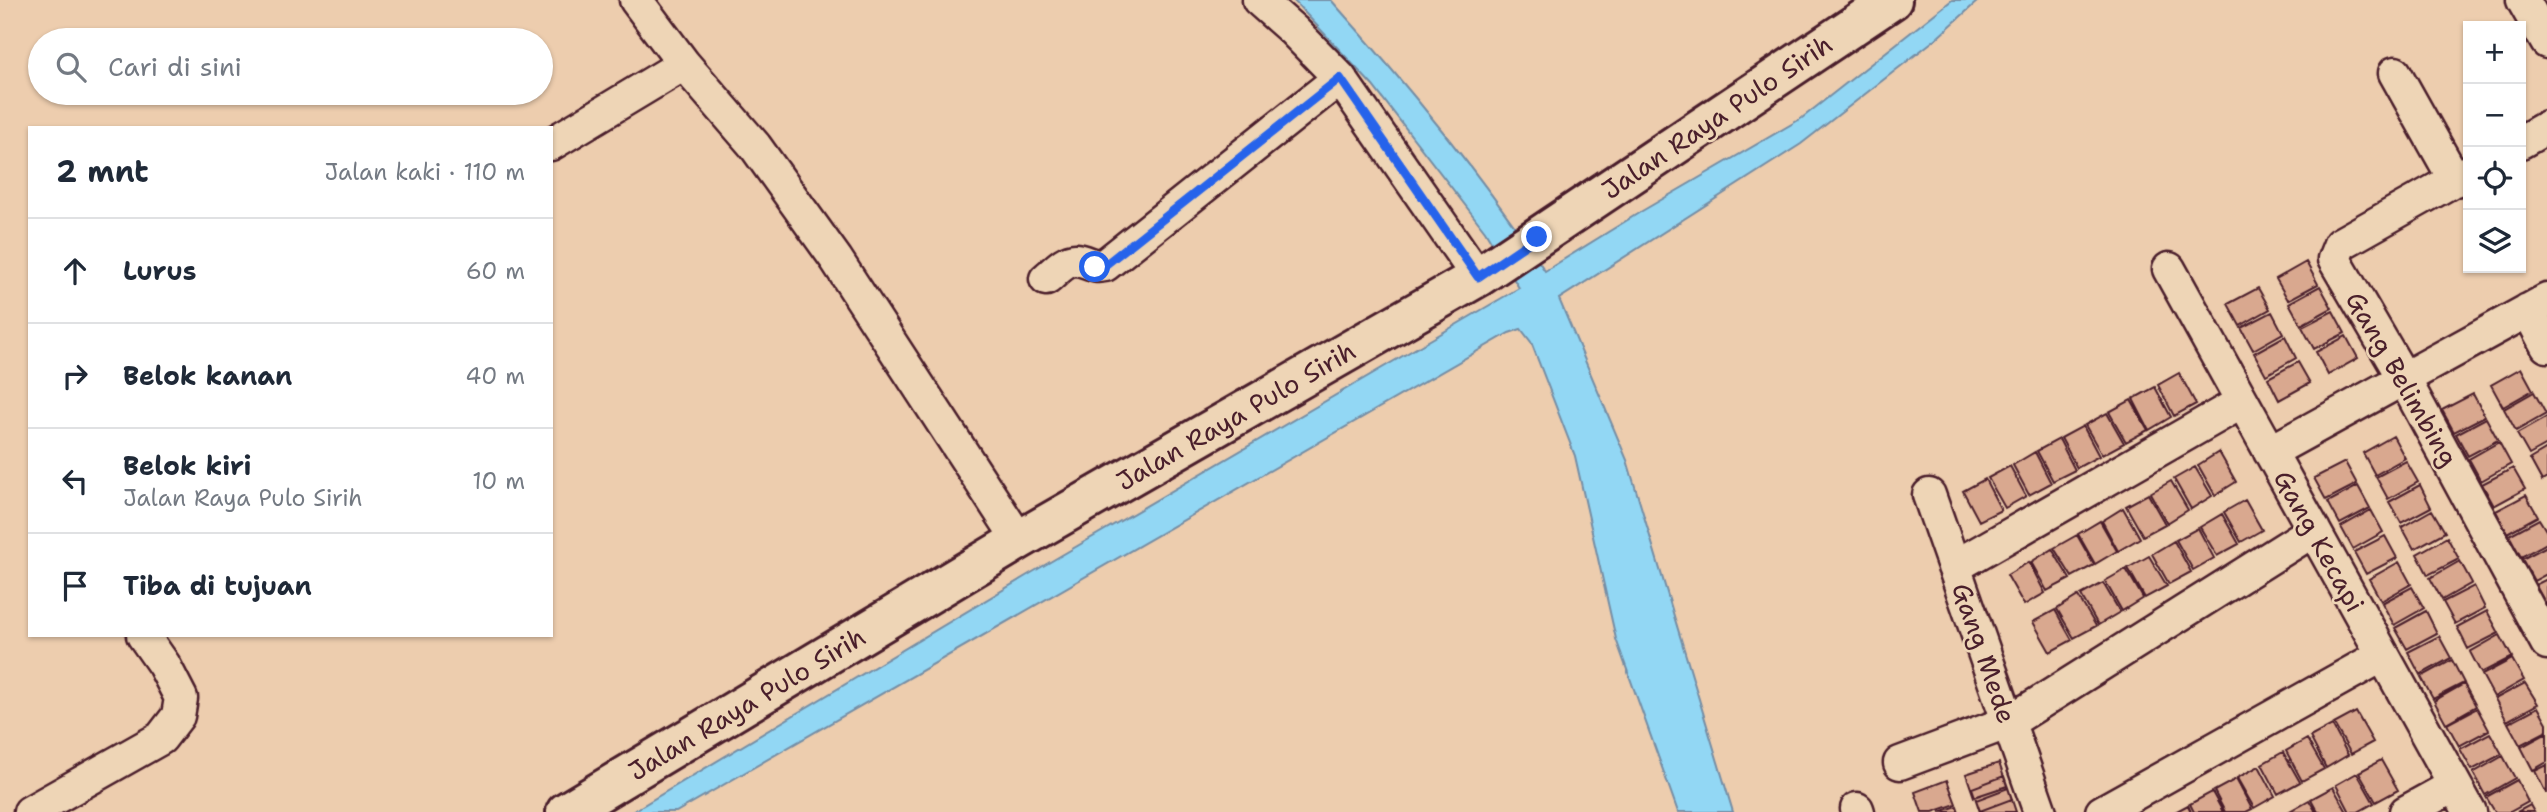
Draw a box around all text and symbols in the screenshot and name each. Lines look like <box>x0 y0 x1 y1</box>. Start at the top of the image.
map controls <box>2463 21 2526 273</box>
button: + <box>2463 21 2526 84</box>
street label: Jalan Raya Pulo Sirih <box>1595 26 1839 207</box>
search box <box>28 28 553 105</box>
icon: search <box>52 48 90 86</box>
text: Cari di sini <box>108 49 242 84</box>
button: − <box>2463 84 2526 147</box>
button: locate <box>2463 147 2526 210</box>
text: 2 mnt <box>56 151 149 192</box>
text: Jalan kaki · 110 m <box>324 157 525 187</box>
button: layers <box>2463 210 2526 273</box>
route end <box>1521 221 1552 252</box>
route start <box>1079 251 1110 282</box>
icon: ahead <box>56 252 94 290</box>
text: Lurus <box>123 253 196 288</box>
text: 60 m <box>466 256 525 286</box>
street label: Gang Belimbing <box>2338 285 2467 473</box>
street label: Jalan Raya Pulo Sirih <box>1110 333 1362 498</box>
icon: right <box>56 357 94 395</box>
text: Belok kanan <box>123 358 292 393</box>
text: 40 m <box>465 361 525 391</box>
text: Belok kiri <box>123 448 252 483</box>
icon: left <box>56 462 94 500</box>
street label: Gang Kecapi <box>2266 464 2373 618</box>
text: 10 m <box>472 466 525 496</box>
text: Jalan Raya Pulo Sirih <box>123 483 363 513</box>
icon: arrive <box>56 567 94 605</box>
text: Tiba di tujuan <box>123 568 312 603</box>
street label: Gang Mede <box>1944 578 2025 728</box>
street label: Jalan Raya Pulo Sirih <box>622 619 872 788</box>

